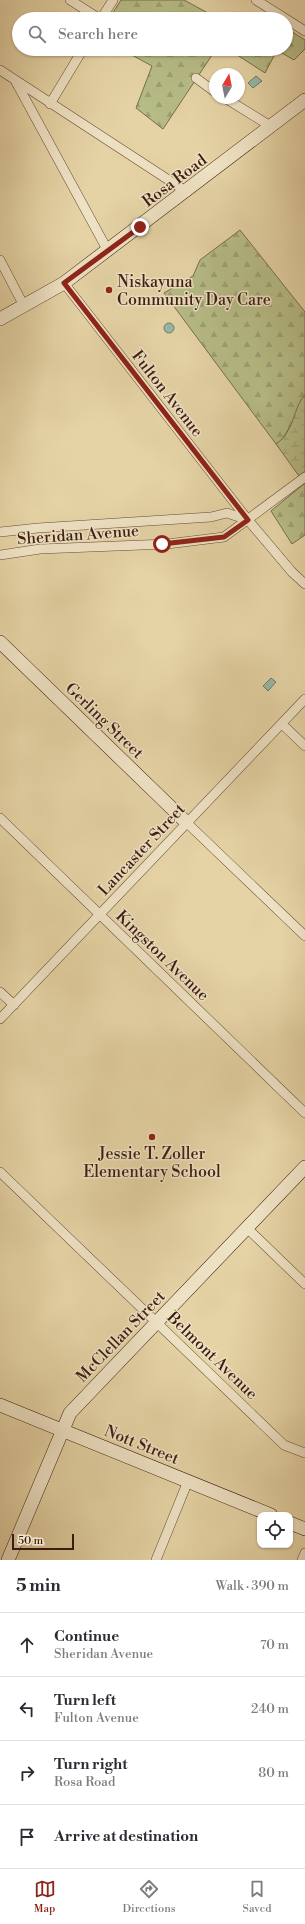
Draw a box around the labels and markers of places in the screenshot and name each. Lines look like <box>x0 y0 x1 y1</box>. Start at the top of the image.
place label: Niskayuna Community Day Care <box>117 272 271 310</box>
marker: Niskayuna Community Day Care <box>104 285 114 295</box>
marker: Jessie T. Zoller Elementary School <box>147 1132 157 1142</box>
place label: Jessie T. Zoller Elementary School <box>83 1144 221 1182</box>

